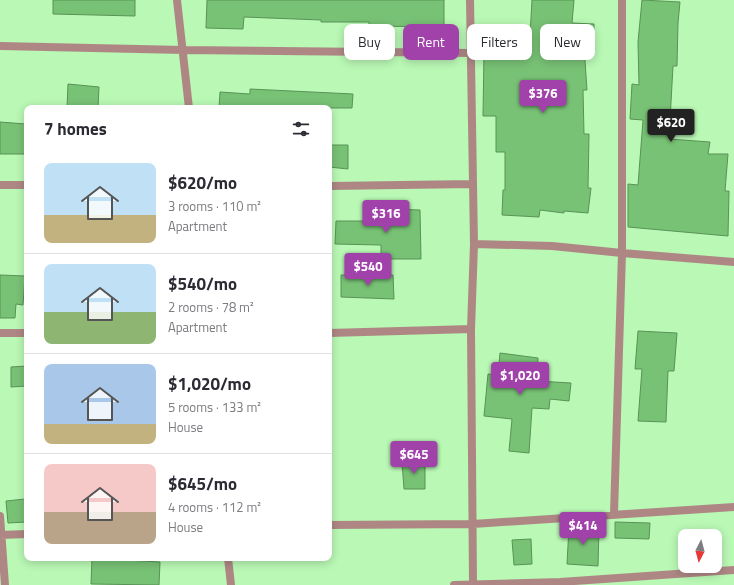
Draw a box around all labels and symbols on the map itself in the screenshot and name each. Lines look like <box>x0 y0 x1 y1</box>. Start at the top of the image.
pin: $376 <box>519 80 567 114</box>
pin: $620 <box>647 109 695 143</box>
pin: $316 <box>362 200 410 234</box>
pin: $540 <box>344 253 392 287</box>
pin: $1,020 <box>487 362 553 396</box>
pin: $645 <box>390 441 438 475</box>
pin: $414 <box>559 512 607 546</box>
north arrow <box>678 529 722 573</box>

